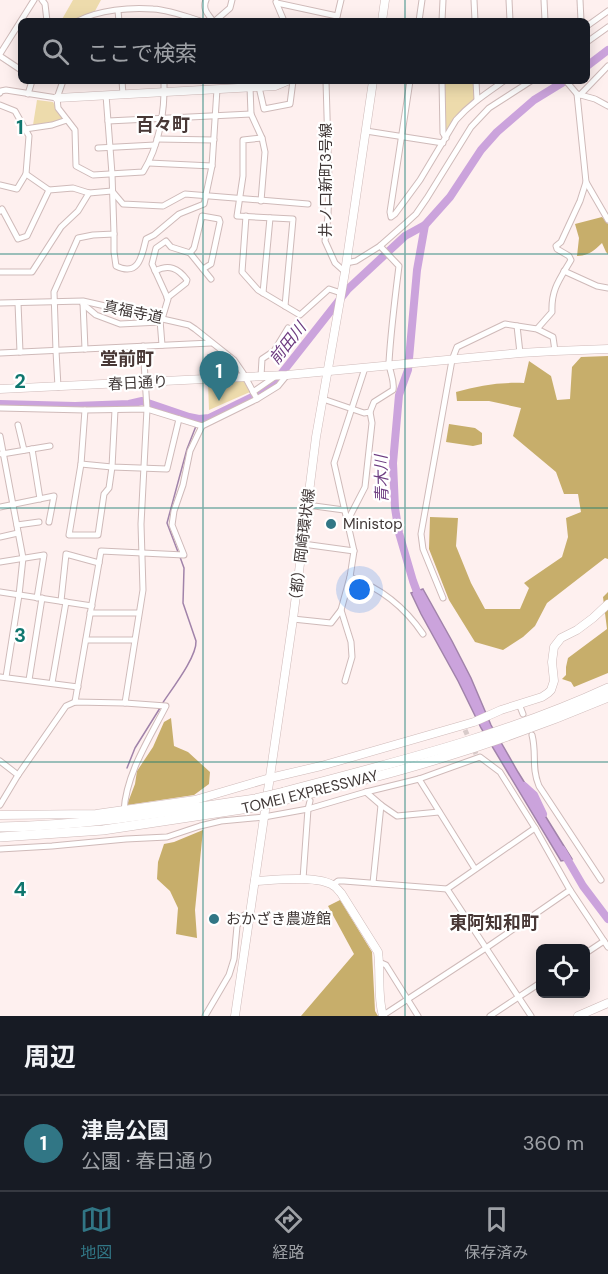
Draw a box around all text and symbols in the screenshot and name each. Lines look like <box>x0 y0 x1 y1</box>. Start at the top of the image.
search box <box>18 18 590 84</box>
icon: search <box>39 35 72 68</box>
text: ここで検索 <box>87 39 197 68</box>
district label: 百々町 <box>136 113 190 137</box>
text: 1 <box>16 114 24 140</box>
street label: 井ノ口新町3号線 <box>316 123 336 237</box>
street label: 真福寺道 <box>102 296 164 328</box>
water label: 前田川 <box>264 316 312 369</box>
district label: 堂前町 <box>100 347 154 371</box>
pin: 1 <box>200 352 238 401</box>
text: 2 <box>14 368 26 394</box>
street label: 春日通り <box>108 371 168 395</box>
water label: 青木川 <box>371 453 392 503</box>
street label: （都）岡崎環状線 <box>285 487 319 609</box>
place label: Ministop <box>343 514 403 534</box>
marker: Ministop <box>324 517 338 531</box>
your location <box>345 575 374 604</box>
text: 3 <box>14 622 26 648</box>
street label: TOMEI EXPRESSWAY <box>240 765 381 819</box>
text: 4 <box>14 876 27 902</box>
place label: おかざき農遊館 <box>226 909 331 929</box>
district label: 東阿知和町 <box>449 911 539 935</box>
marker: おかざき農遊館 <box>207 912 221 926</box>
map controls <box>536 944 590 998</box>
button: locate <box>536 944 590 998</box>
text: 周辺 <box>24 1040 76 1074</box>
text: 津島公園 <box>81 1116 169 1145</box>
text: 1 <box>40 1130 47 1156</box>
text: 360 m <box>523 1130 584 1156</box>
text: 公園 · 春日通り <box>81 1148 216 1174</box>
tab: 地図 <box>80 1203 113 1263</box>
tab: 経路 <box>272 1203 305 1263</box>
tab: 保存済み <box>464 1203 528 1263</box>

